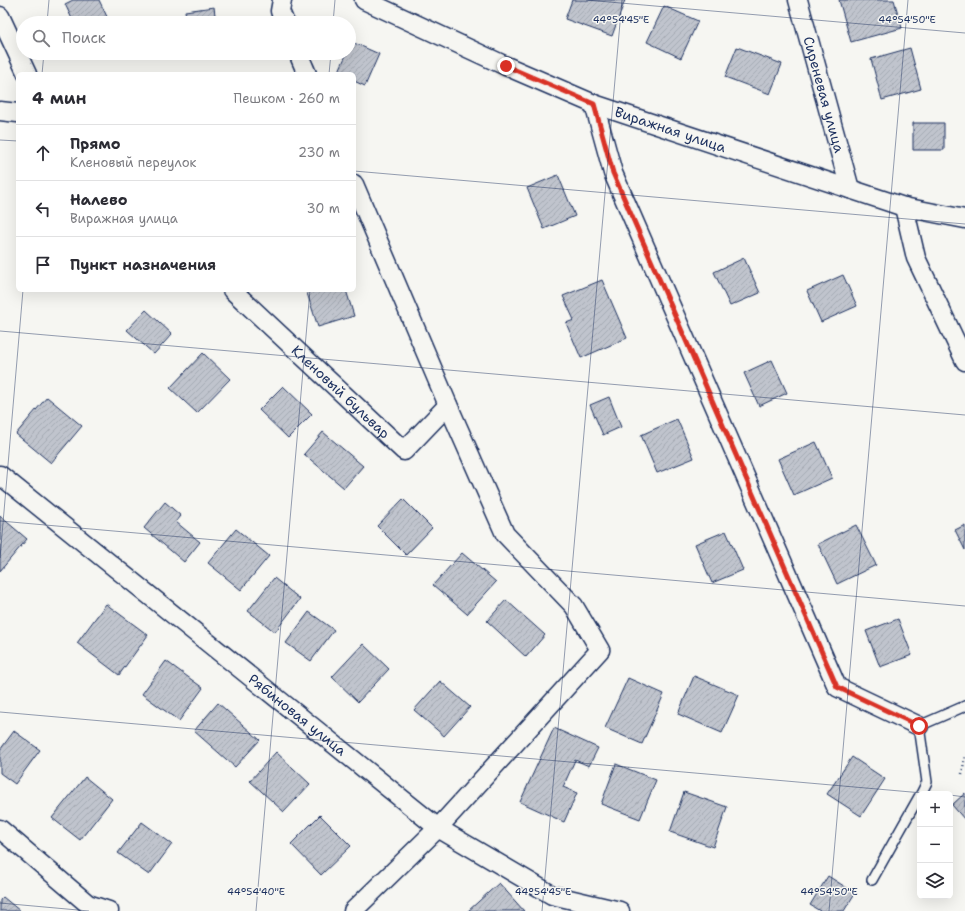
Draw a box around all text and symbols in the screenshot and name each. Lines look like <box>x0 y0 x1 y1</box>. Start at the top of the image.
text: 44°54'45"E <box>593 13 649 26</box>
text: 44°54'50"E <box>878 13 936 26</box>
search box <box>16 16 356 60</box>
icon: search <box>30 27 52 49</box>
text: Поиск <box>62 28 106 48</box>
street label: Сиреневая улица <box>799 34 849 155</box>
route end <box>497 57 515 75</box>
text: 4 мин <box>32 87 87 109</box>
text: Пешком · 260 m <box>234 90 340 107</box>
street label: Виражная улица <box>612 103 729 156</box>
text: Прямо <box>70 134 120 154</box>
icon: ahead <box>32 142 54 164</box>
text: 230 m <box>298 144 340 161</box>
text: Кленовый переулок <box>70 154 196 171</box>
text: Налево <box>70 190 128 210</box>
icon: left <box>32 198 54 220</box>
text: 30 m <box>306 200 340 217</box>
text: Виражная улица <box>70 210 178 227</box>
icon: arrive <box>32 254 54 276</box>
text: Пункт назначения <box>70 255 216 275</box>
street label: Кленовый бульвар <box>288 341 394 442</box>
street label: Рябиновая улица <box>245 670 350 760</box>
route start <box>910 717 928 735</box>
map controls <box>917 791 953 899</box>
button: + <box>917 791 953 827</box>
button: − <box>917 827 953 863</box>
button: layers <box>917 863 953 899</box>
text: 44°54'40"E <box>227 885 285 898</box>
text: 44°54'45"E <box>515 885 571 898</box>
text: 44°54'50"E <box>800 885 858 898</box>

